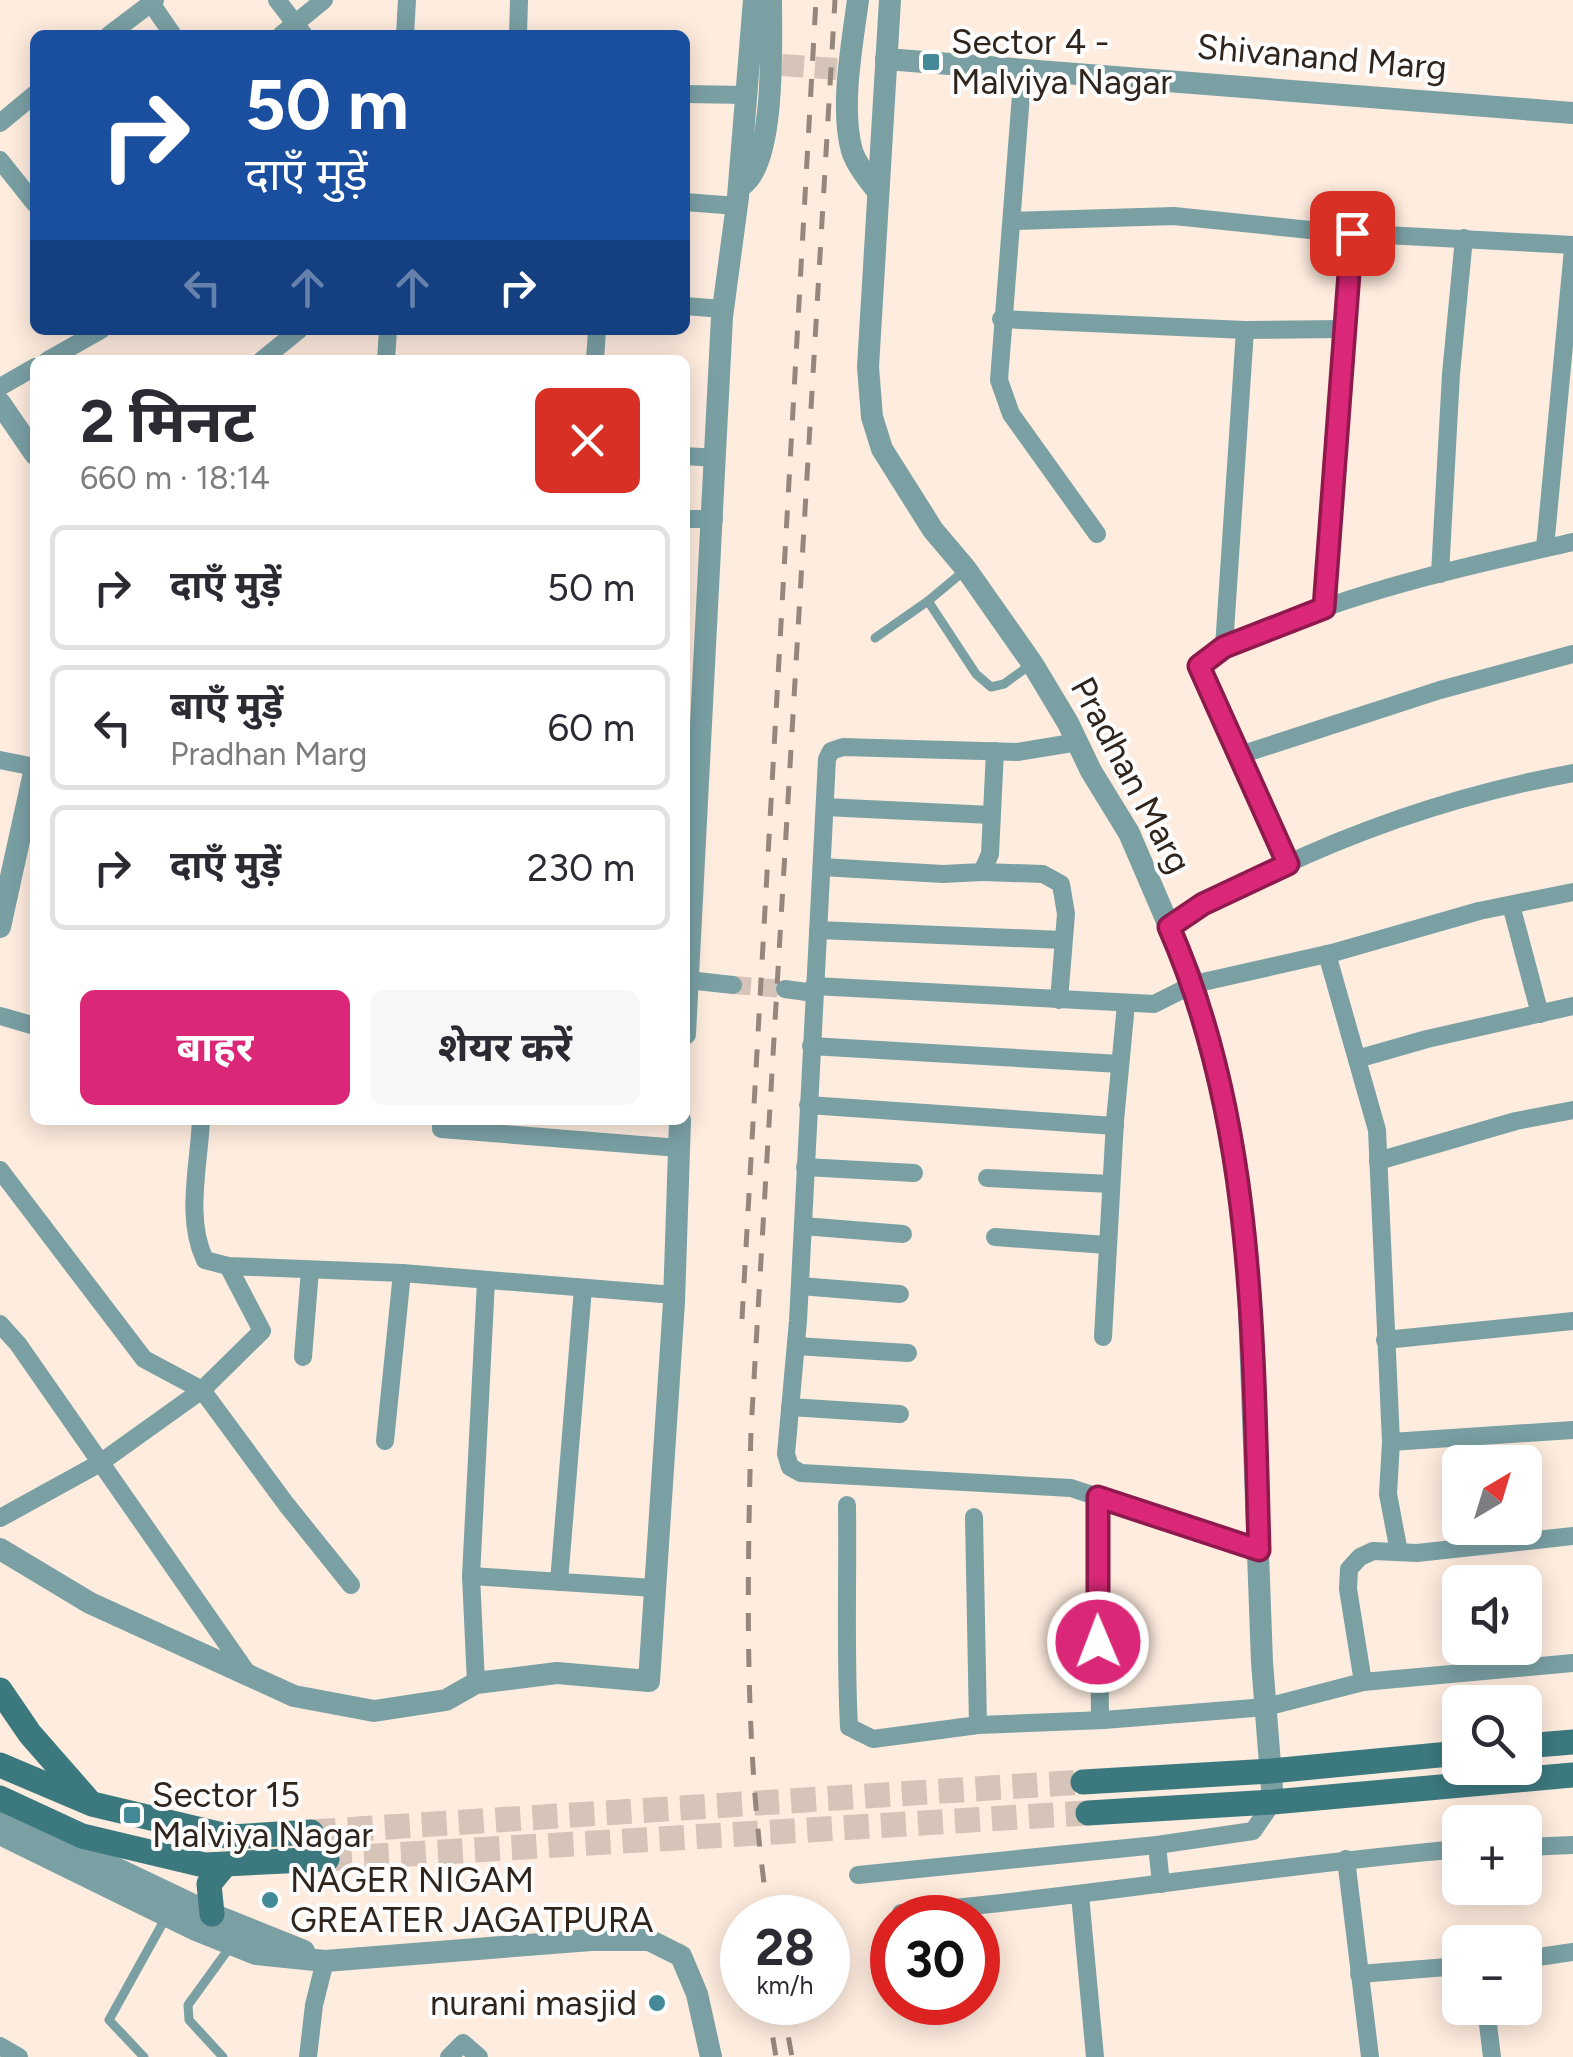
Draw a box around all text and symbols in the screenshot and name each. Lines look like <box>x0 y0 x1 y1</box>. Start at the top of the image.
place label: Sector 4 - Malviya Nagar <box>951 21 1172 103</box>
street label: Shivanand Marg <box>1195 25 1449 89</box>
marker: Sector 4 - Malviya Nagar <box>920 51 942 73</box>
text: 50 m <box>245 62 409 147</box>
icon: right <box>80 70 210 200</box>
text: दाएँ मुड़ें <box>245 147 368 201</box>
pin <box>1310 191 1395 276</box>
icon: arrive <box>1325 206 1380 261</box>
icon: left <box>175 260 230 315</box>
icon: ahead <box>280 260 335 315</box>
icon: ahead <box>385 260 440 315</box>
icon: right <box>490 260 545 315</box>
text: 2 मिनट <box>80 385 255 457</box>
button: close <box>535 388 640 493</box>
text: 660 m · 18:14 <box>80 459 270 497</box>
icon: right <box>85 560 140 615</box>
text: दाएँ मुड़ें <box>170 562 281 608</box>
text: 50 m <box>547 565 635 611</box>
street label: Pradhan Marg <box>1062 670 1200 880</box>
text: बाएँ मुड़ें <box>170 683 283 729</box>
icon: left <box>85 700 140 755</box>
text: 60 m <box>547 705 635 751</box>
text: Pradhan Marg <box>170 735 367 773</box>
icon: right <box>85 840 140 895</box>
text: दाएँ मुड़ें <box>170 842 281 888</box>
text: 230 m <box>527 845 635 891</box>
button: बाहर <box>80 990 350 1105</box>
button: शेयर करें <box>370 990 640 1105</box>
north arrow <box>1442 1445 1542 1545</box>
map controls <box>1442 1445 1542 2025</box>
button: sound <box>1442 1565 1542 1665</box>
position arrow <box>1046 1590 1150 1694</box>
button: search <box>1442 1685 1542 1785</box>
place label: Sector 15 Malviya Nagar <box>152 1774 373 1856</box>
marker: Sector 15 Malviya Nagar <box>121 1804 143 1826</box>
button: + <box>1442 1805 1542 1905</box>
place label: NAGER NIGAM GREATER JAGATPURA <box>290 1859 654 1941</box>
marker: NAGER NIGAM GREATER JAGATPURA <box>259 1889 281 1911</box>
speed limit sign: 30 <box>870 1895 1000 2025</box>
text: 28 <box>755 1917 815 1978</box>
button: − <box>1442 1925 1542 2025</box>
text: km/h <box>756 1970 814 2000</box>
place label: nurani masjid <box>430 1982 637 2024</box>
marker: nurani masjid <box>646 1992 668 2014</box>

